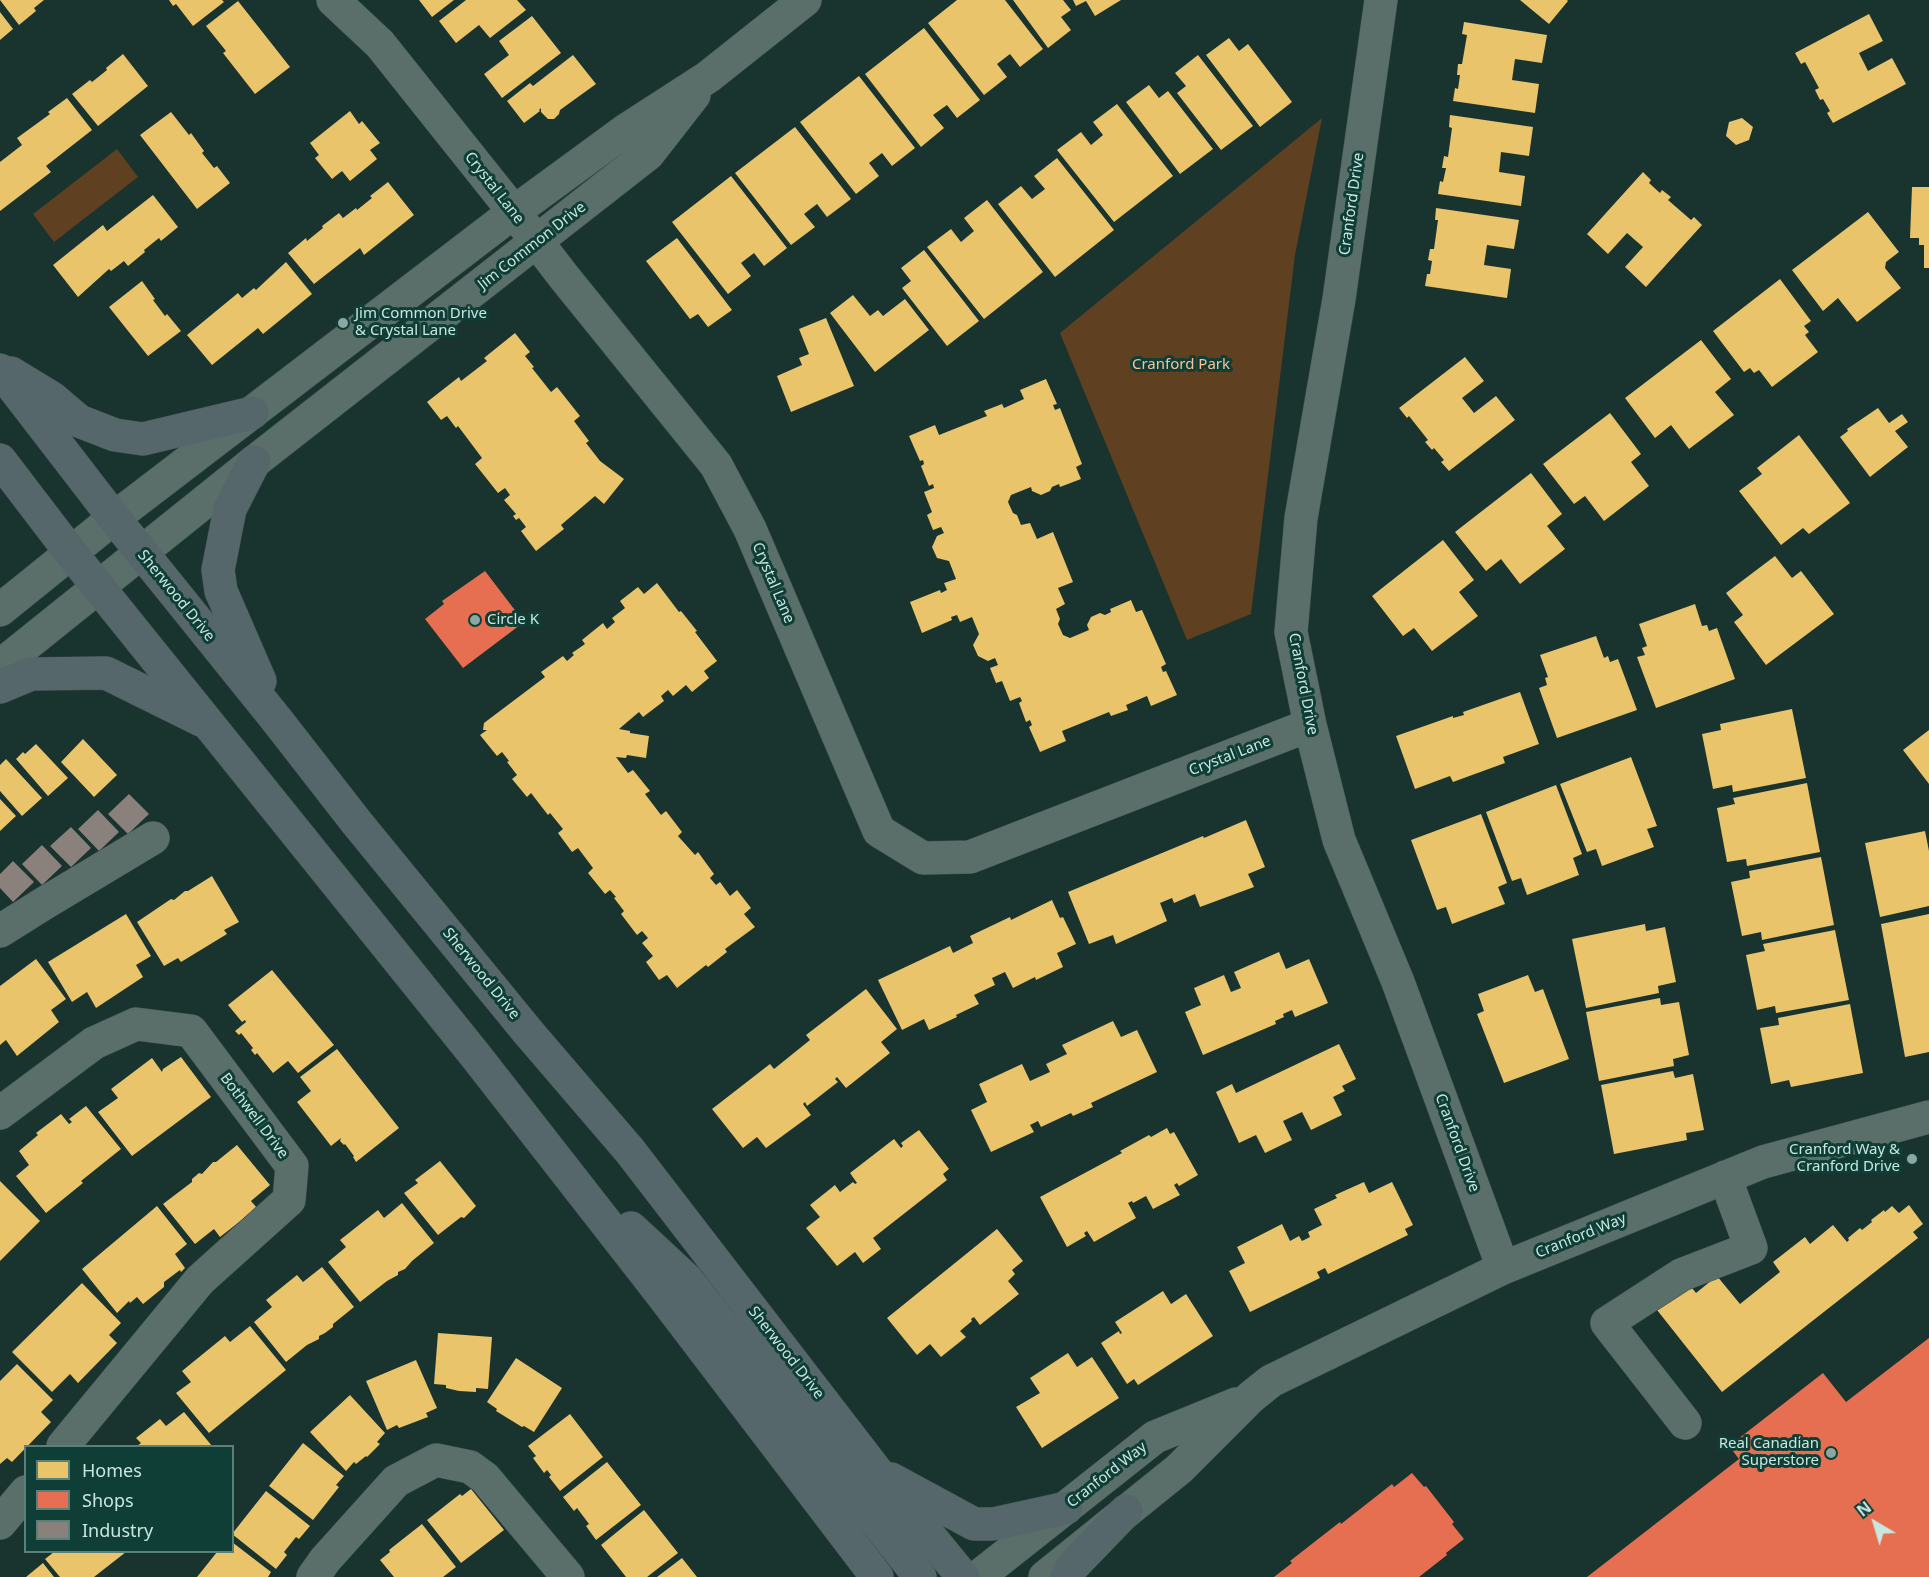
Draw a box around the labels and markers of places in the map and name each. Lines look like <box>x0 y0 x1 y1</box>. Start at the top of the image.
place label: Jim Common Drive & Crystal Lane <box>355 305 487 340</box>
marker: Jim Common Drive & Crystal Lane <box>336 316 350 330</box>
place label: Circle K <box>487 611 539 629</box>
marker: Circle K <box>468 613 482 627</box>
place label: Cranford Way & Cranford Drive <box>1789 1141 1900 1176</box>
marker: Cranford Way & Cranford Drive <box>1905 1152 1919 1166</box>
place label: Real Canadian Superstore <box>1719 1435 1819 1470</box>
marker: Real Canadian Superstore <box>1824 1446 1838 1460</box>

